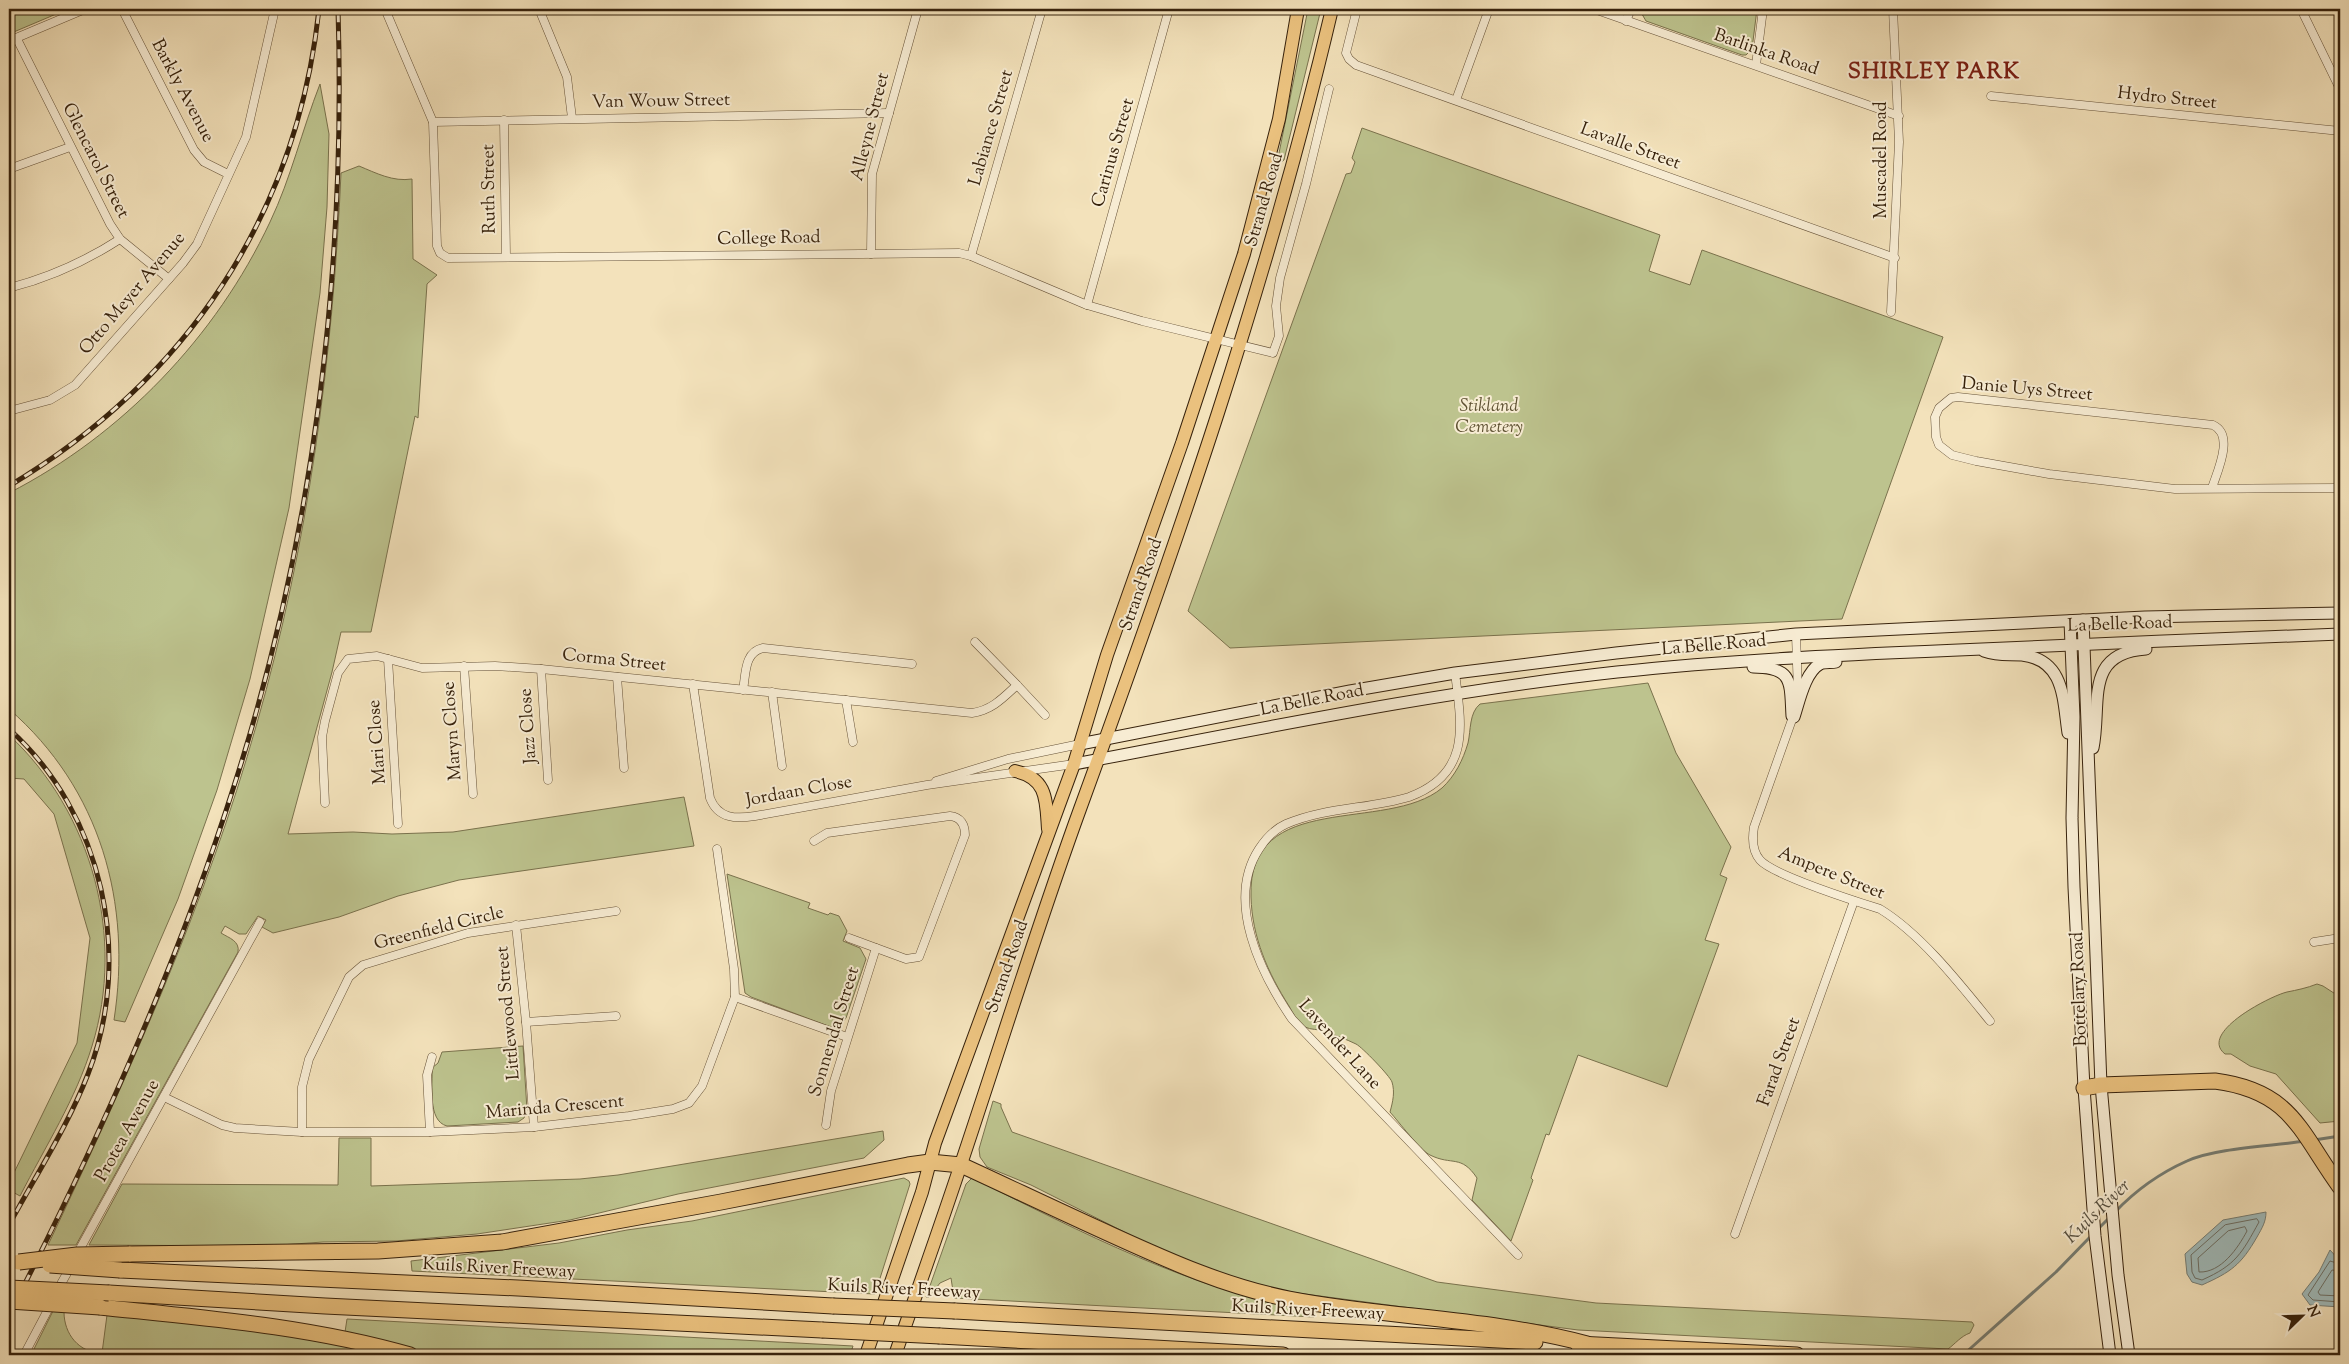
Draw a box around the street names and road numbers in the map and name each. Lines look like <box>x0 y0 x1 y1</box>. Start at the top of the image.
street label: Barlinka Road <box>1710 23 1822 83</box>
street label: Barkly Avenue <box>144 35 220 147</box>
street label: Labiance Street <box>963 67 1021 189</box>
street label: Alleyne Street <box>845 70 897 184</box>
street label: Hydro Street <box>2116 81 2218 117</box>
street label: Van Wouw Street <box>592 88 730 116</box>
street label: Carinus Street <box>1086 95 1142 211</box>
street label: Glencarol Street <box>55 99 135 223</box>
street label: Muscadel Road <box>1869 101 1895 219</box>
street label: Lavalle Street <box>1576 117 1684 177</box>
street label: Ruth Street <box>476 144 504 234</box>
street label: Strand Road <box>1239 150 1291 250</box>
street label: College Road <box>717 225 821 253</box>
street label: Otto Meyer Avenue <box>74 227 192 361</box>
street label: Danie Uys Street <box>1960 371 2094 409</box>
street label: Strand Road <box>1114 535 1170 635</box>
street label: La Belle Road <box>2067 610 2173 640</box>
street label: La Belle Road <box>1660 628 1768 664</box>
street label: Corma Street <box>561 643 667 679</box>
street label: La Belle Road <box>1258 678 1366 724</box>
street label: Maryn Close <box>437 680 469 782</box>
street label: Jazz Close <box>513 687 545 766</box>
street label: Mari Close <box>362 699 394 785</box>
street label: Jordaan Close <box>743 770 854 814</box>
street label: Ampere Street <box>1774 841 1888 907</box>
street label: Greenfield Circle <box>371 900 507 958</box>
street label: Strand Road <box>980 917 1036 1017</box>
street label: Bottelary Road <box>2065 931 2095 1047</box>
street label: Littlewood Street <box>490 945 528 1081</box>
street label: Sonnendal Street <box>803 964 867 1100</box>
street label: Lavender Lane <box>1291 994 1387 1096</box>
street label: Farad Street <box>1752 1014 1808 1110</box>
street label: Protea Avenue <box>89 1075 167 1187</box>
street label: Marinda Crescent <box>485 1089 625 1127</box>
street label: Kuils River Freeway <box>422 1252 576 1286</box>
street label: Kuils River Freeway <box>827 1273 981 1307</box>
street label: Kuils River Freeway <box>1231 1294 1385 1328</box>

